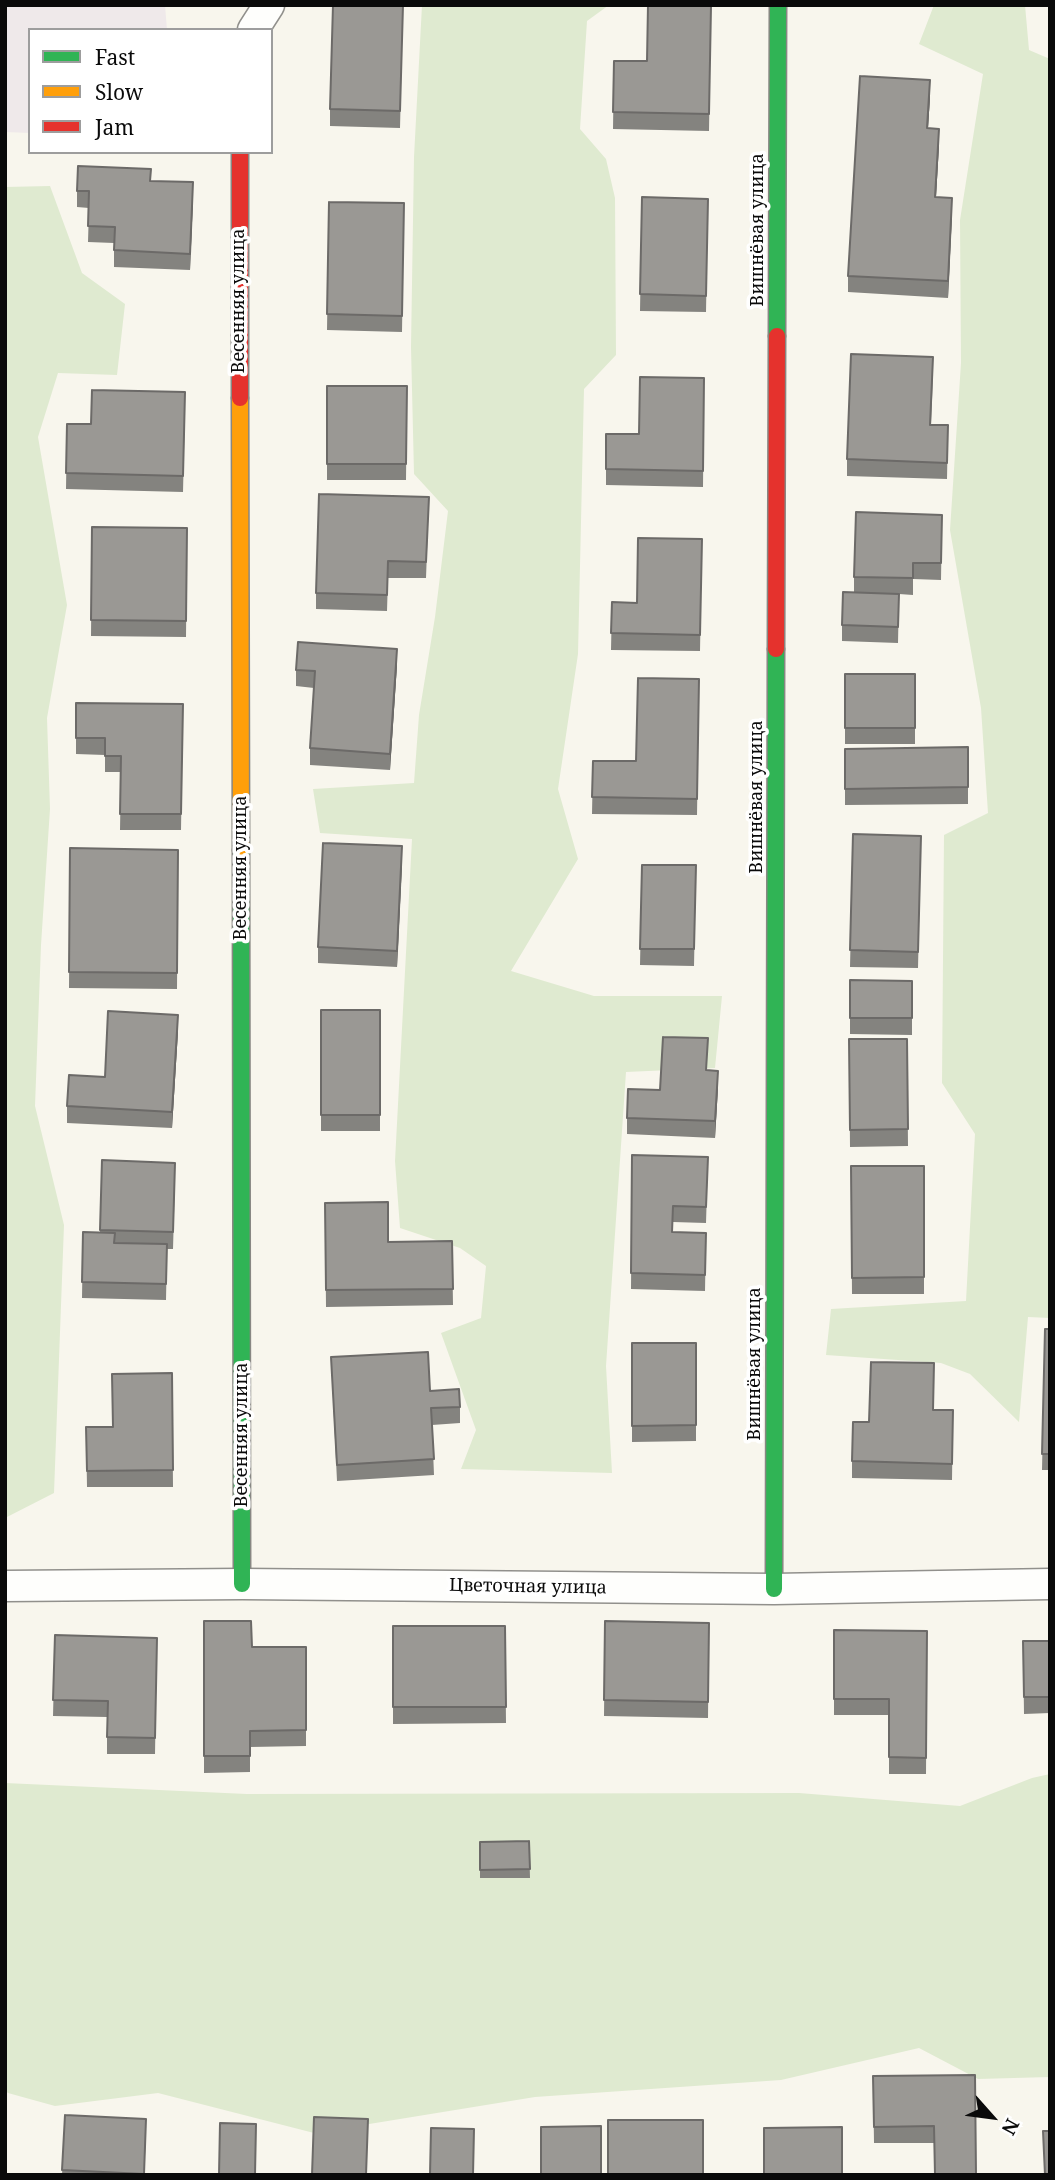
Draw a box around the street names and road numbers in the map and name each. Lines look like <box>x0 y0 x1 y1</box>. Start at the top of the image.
street label: Вишнёвая улица <box>747 153 769 307</box>
street label: Весенняя улица <box>228 229 250 373</box>
street label: Вишнёвая улица <box>746 720 768 874</box>
street label: Весенняя улица <box>230 796 252 940</box>
street label: Вишнёвая улица <box>744 1287 766 1441</box>
street label: Весенняя улица <box>231 1363 253 1507</box>
street label: Цветочная улица <box>449 1575 607 1599</box>

